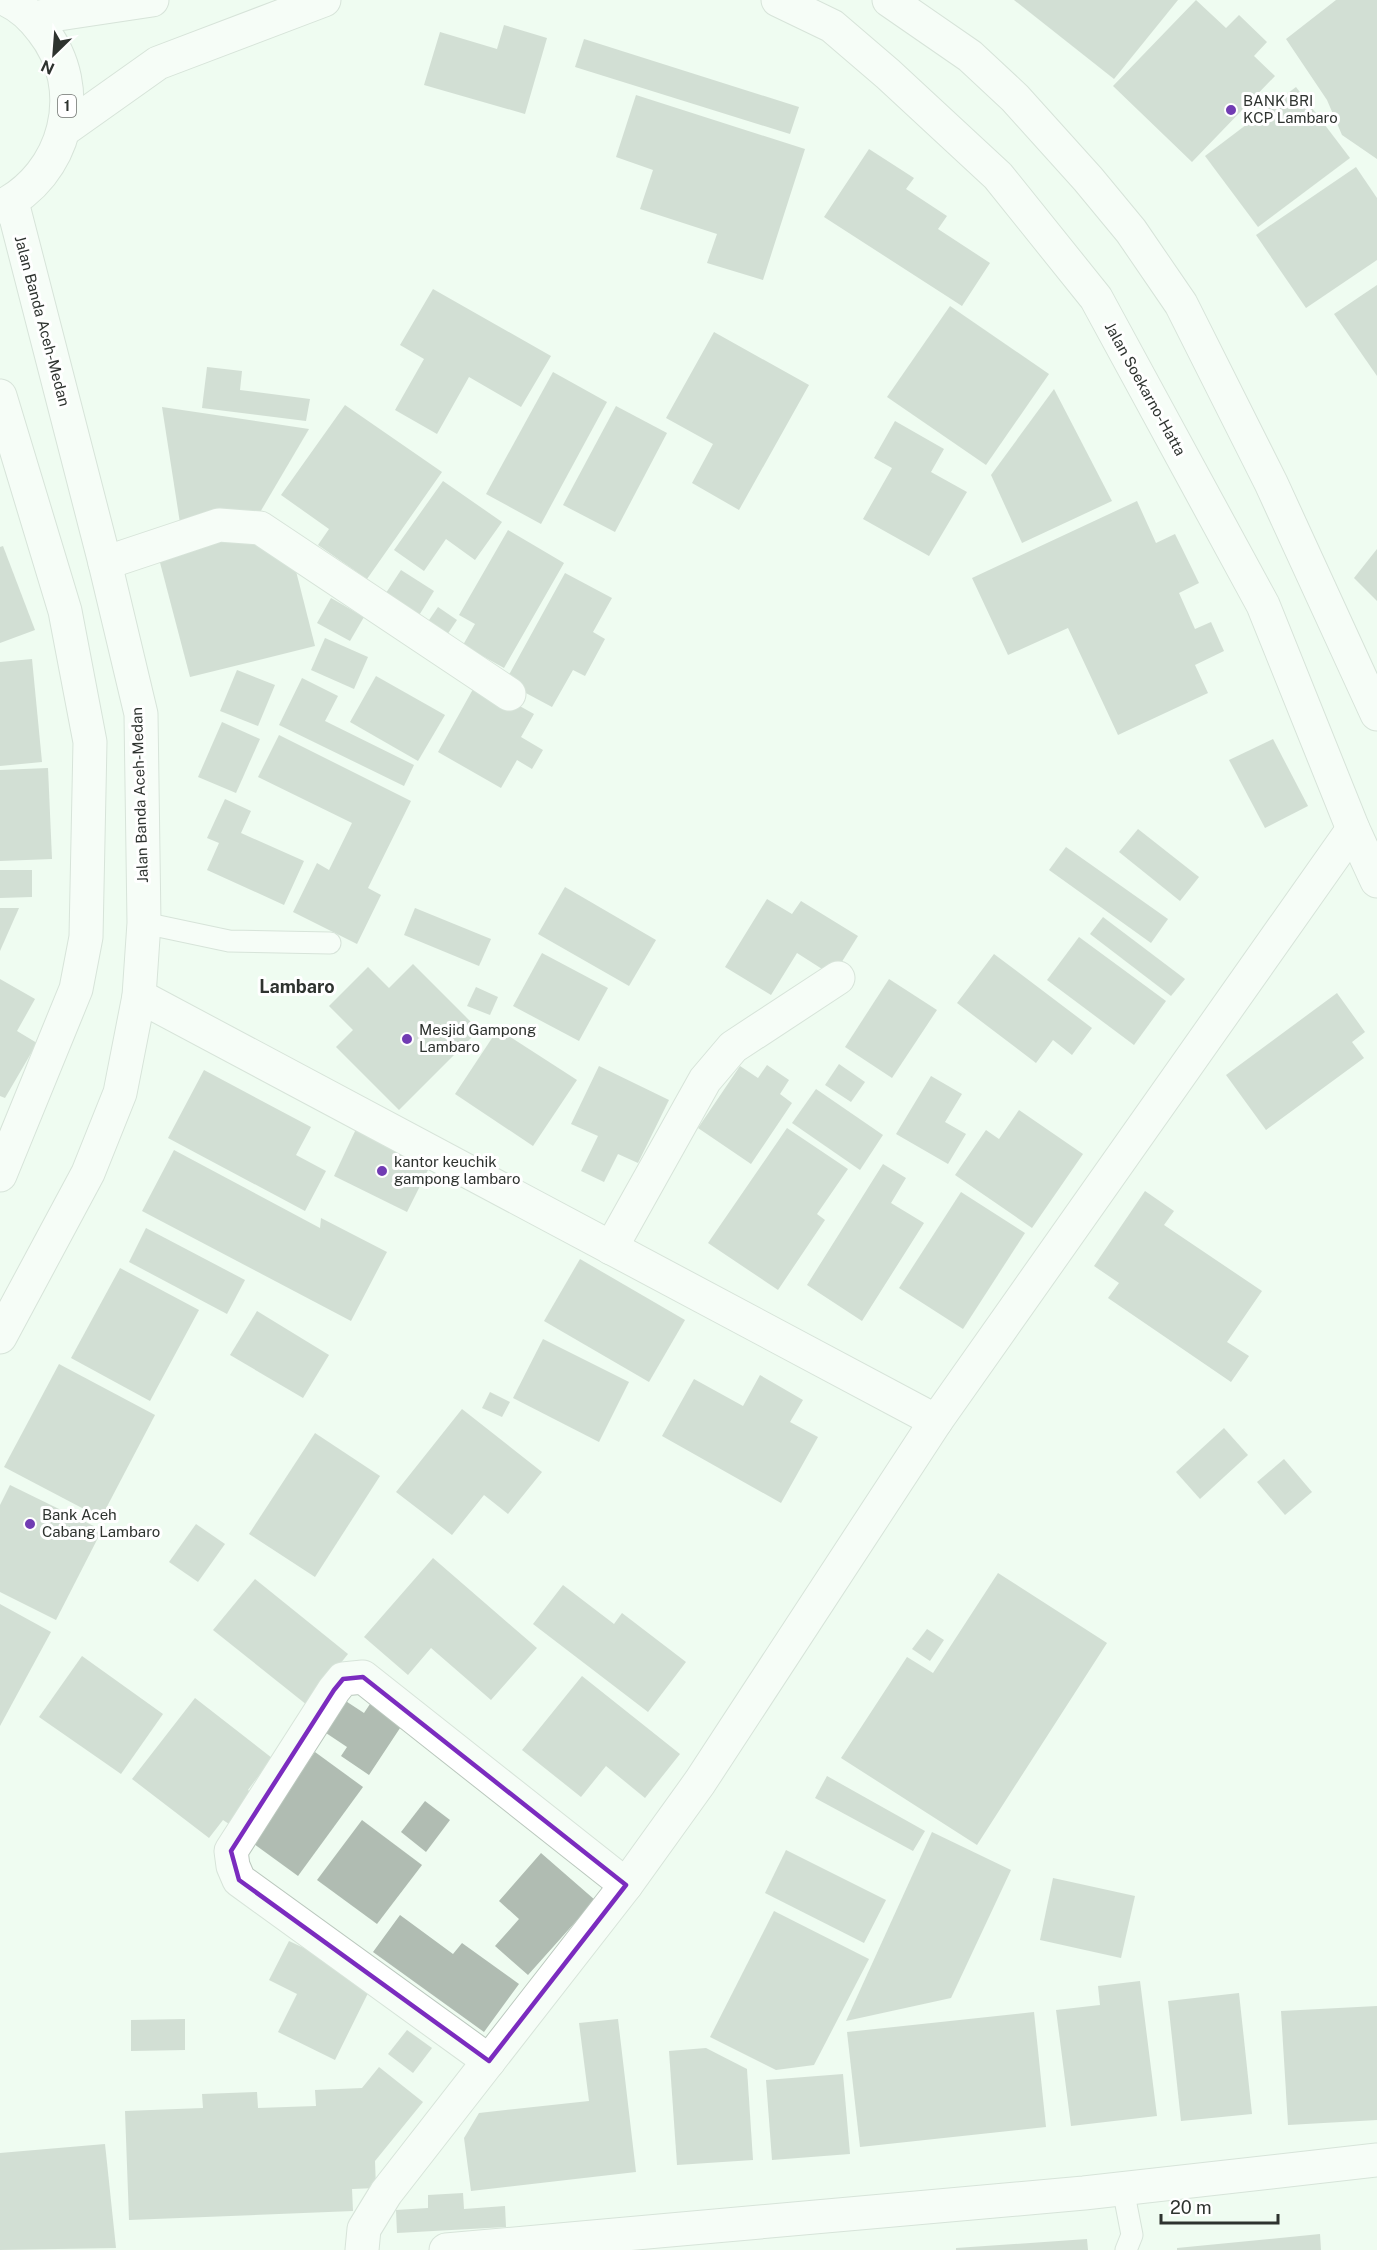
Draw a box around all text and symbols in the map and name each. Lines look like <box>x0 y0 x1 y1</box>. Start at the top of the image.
north arrow <box>24 24 84 84</box>
text: N <box>38 56 58 78</box>
place label: BANK BRI KCP Lambaro <box>1243 92 1338 126</box>
road number: 1 <box>58 95 76 117</box>
marker: BANK BRI KCP Lambaro <box>1224 103 1238 117</box>
street label: Jalan Banda Aceh-Medan <box>11 234 73 408</box>
street label: Jalan Soekarno-Hatta <box>1102 319 1189 459</box>
street label: Jalan Banda Aceh-Medan <box>128 707 151 883</box>
district label: Lambaro <box>259 976 335 997</box>
place label: Mesjid Gampong Lambaro <box>419 1021 536 1055</box>
marker: Mesjid Gampong Lambaro <box>400 1032 414 1046</box>
place label: kantor keuchik gampong lambaro <box>394 1153 521 1187</box>
marker: kantor keuchik gampong lambaro <box>375 1164 389 1178</box>
place label: Bank Aceh Cabang Lambaro <box>42 1506 160 1540</box>
marker: Bank Aceh Cabang Lambaro <box>23 1517 37 1531</box>
scale bar <box>1161 2187 1278 2225</box>
text: 20 m <box>1170 2197 1212 2218</box>

